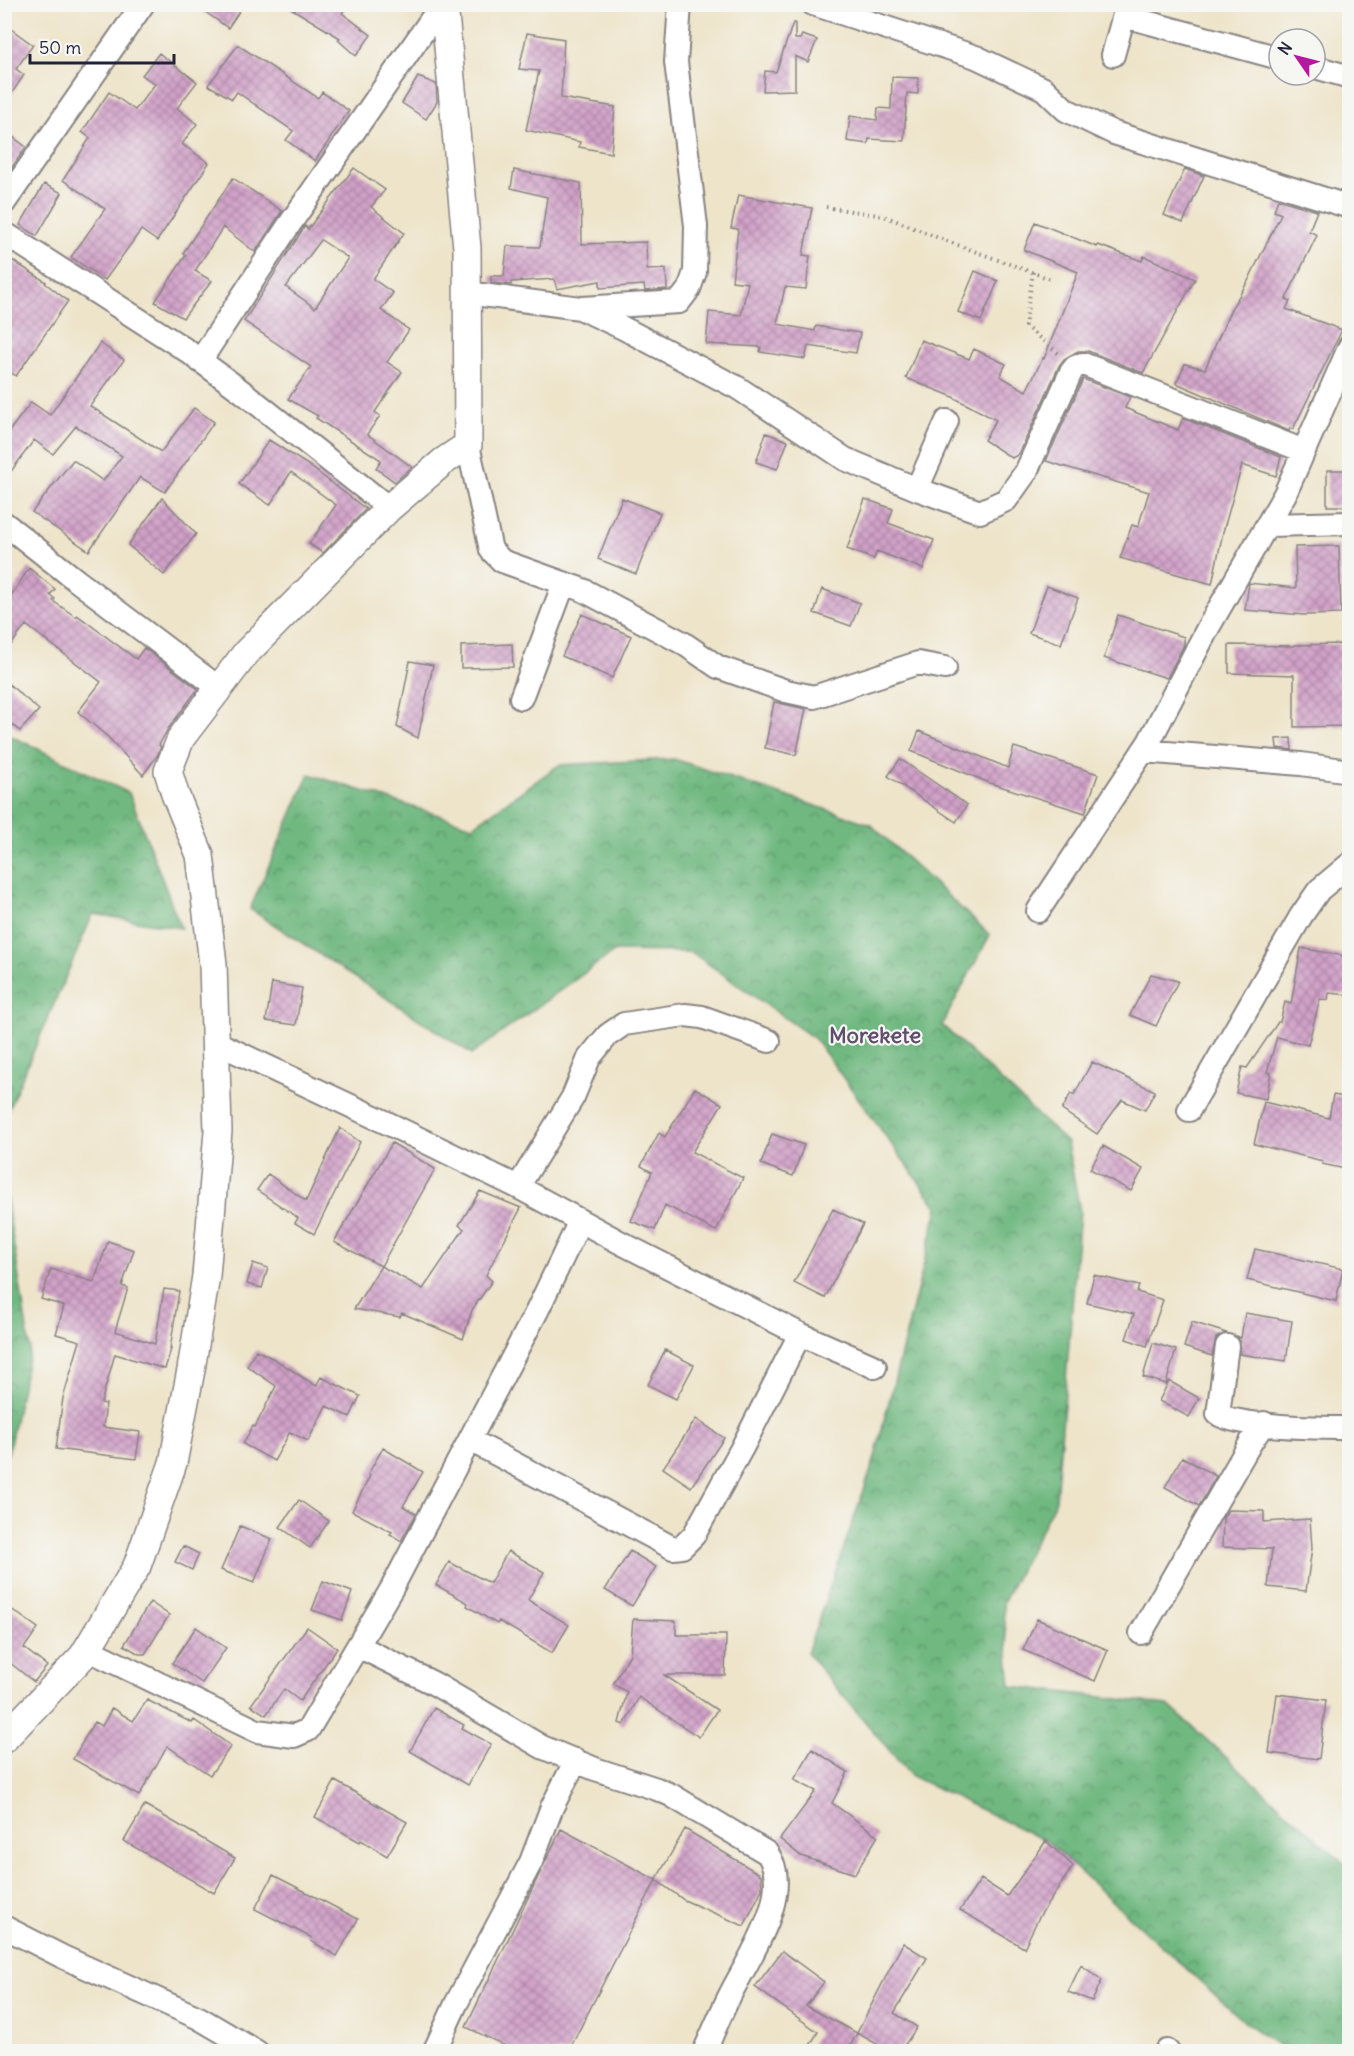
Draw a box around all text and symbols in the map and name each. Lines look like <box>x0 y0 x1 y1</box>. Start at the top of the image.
scale bar <box>30 27 174 65</box>
north arrow <box>1267 27 1327 87</box>
text: 50 m <box>39 36 81 59</box>
text: N <box>1273 38 1296 59</box>
district label: Morekete <box>829 1021 921 1049</box>

